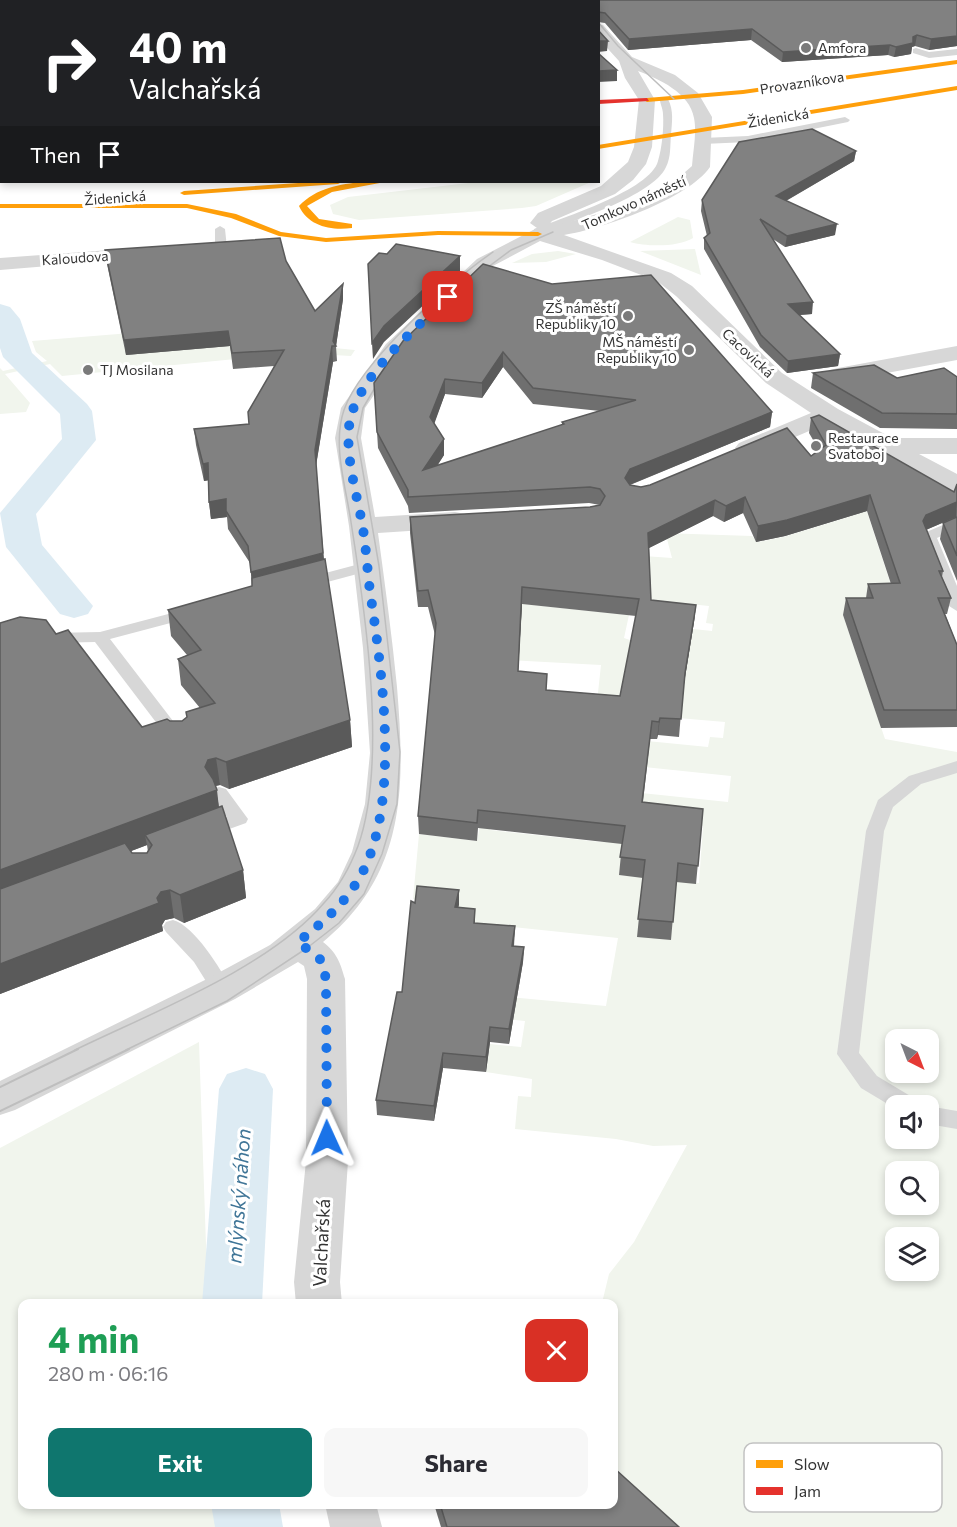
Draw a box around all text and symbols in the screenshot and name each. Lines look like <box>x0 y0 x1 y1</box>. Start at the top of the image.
text: 40 m <box>129 20 227 72</box>
icon: right <box>30 24 108 102</box>
place label: Amfora <box>818 39 866 56</box>
marker: Amfora <box>799 41 813 55</box>
street label: Provazníkova <box>759 67 845 98</box>
text: Valchařská <box>129 72 261 105</box>
street label: Židenická <box>746 104 810 131</box>
icon: arrive <box>93 138 126 171</box>
text: Then <box>30 141 81 168</box>
street label: Tomkovo náměstí <box>579 172 689 233</box>
street label: Židenická <box>84 187 146 208</box>
street label: Kaloudova <box>41 247 109 268</box>
pin <box>422 271 473 322</box>
icon: arrive <box>431 280 464 313</box>
place label: ZŠ náměstí Republiky 10 <box>536 299 616 332</box>
marker: ZŠ náměstí Republiky 10 <box>621 309 635 323</box>
street label: Cacovická <box>719 324 778 381</box>
place label: MŠ náměstí Republiky 10 <box>597 333 677 366</box>
marker: MŠ náměstí Republiky 10 <box>682 343 696 357</box>
place label: TJ Mosilana <box>100 361 174 378</box>
marker: TJ Mosilana <box>81 363 95 377</box>
place label: Restaurace Svatoboj <box>828 429 899 462</box>
marker: Restaurace Svatoboj <box>809 439 823 453</box>
north arrow <box>885 1029 939 1083</box>
map controls <box>885 1029 939 1281</box>
button: sound <box>885 1095 939 1149</box>
position arrow <box>295 1106 359 1170</box>
water label: mlýnský náhon <box>221 1128 255 1264</box>
button: search <box>885 1161 939 1215</box>
street label: Valchařská <box>308 1198 334 1288</box>
button: layers <box>885 1227 939 1281</box>
text: 4 min <box>48 1316 139 1360</box>
button: close <box>525 1319 588 1382</box>
text: 280 m · 06:16 <box>48 1361 169 1385</box>
button: Exit <box>48 1428 312 1497</box>
button: Share <box>324 1428 588 1497</box>
legend <box>744 1443 942 1512</box>
text: Slow <box>794 1454 830 1473</box>
text: Jam <box>794 1481 821 1500</box>

